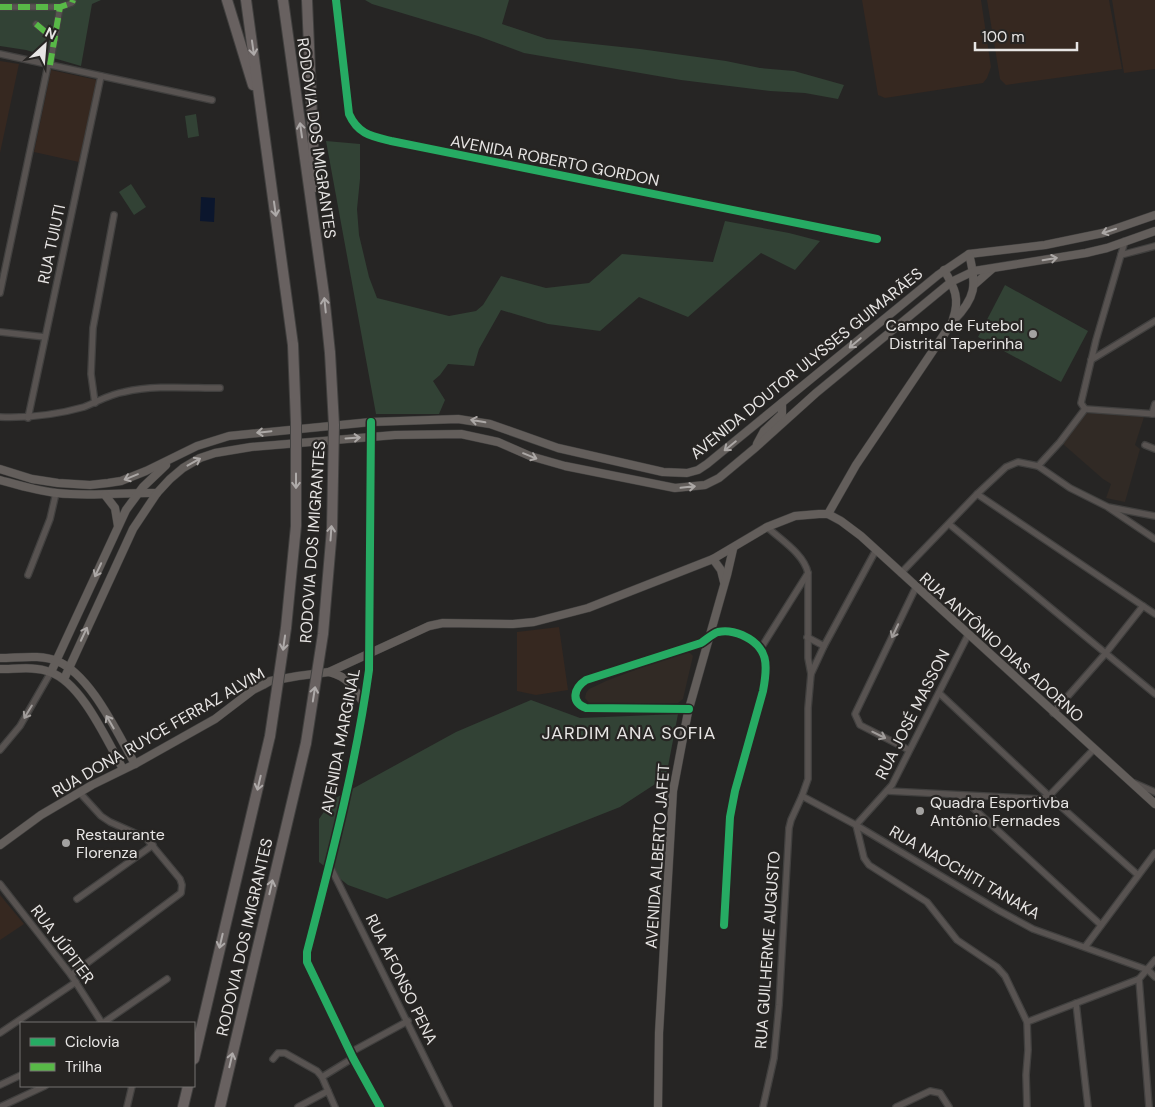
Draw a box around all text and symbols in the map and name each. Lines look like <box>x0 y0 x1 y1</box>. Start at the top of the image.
north arrow <box>20 20 70 70</box>
scale bar <box>975 20 1078 52</box>
text: N <box>42 23 59 44</box>
text: 100 m <box>982 27 1025 47</box>
street label: RODOVIA DOS IMIGRANTES <box>292 36 341 240</box>
one-way arrow <box>248 40 258 56</box>
one-way arrow <box>296 123 306 139</box>
street label: AVENIDA ROBERTO GORDON <box>449 130 661 191</box>
one-way arrow <box>271 201 281 217</box>
street label: RUA TUIUTI <box>33 202 70 286</box>
one-way arrow <box>1102 227 1117 236</box>
one-way arrow <box>1042 253 1058 263</box>
street label: AVENIDA DOUTOR ULYSSES GUIMARÃES <box>686 263 927 464</box>
one-way arrow <box>320 297 330 313</box>
place label: Campo de Futebol Distrital Taperinha <box>885 315 1023 354</box>
marker: Campo de Futebol Distrital Taperinha <box>1027 328 1039 340</box>
one-way arrow <box>849 337 862 349</box>
one-way arrow <box>470 416 486 426</box>
one-way arrow <box>256 427 272 437</box>
one-way arrow <box>345 433 361 443</box>
street label: RODOVIA DOS IMIGRANTES <box>295 440 330 644</box>
one-way arrow <box>723 440 736 451</box>
one-way arrow <box>522 452 537 461</box>
one-way arrow <box>186 457 201 467</box>
one-way arrow <box>291 472 301 488</box>
one-way arrow <box>123 473 139 482</box>
one-way arrow <box>680 482 696 492</box>
one-way arrow <box>327 525 336 541</box>
one-way arrow <box>93 562 102 577</box>
street label: RUA ANTÔNIO DIAS ADORNO <box>915 568 1088 727</box>
one-way arrow <box>890 623 899 638</box>
one-way arrow <box>80 627 90 642</box>
one-way arrow <box>278 634 288 650</box>
street label: RUA JOSÉ MASSON <box>871 646 954 783</box>
street label: RUA DONA RUYCE FERRAZ ALVIM <box>48 663 268 802</box>
street label: AVENIDA MARGINAL <box>316 666 365 816</box>
one-way arrow <box>309 687 319 703</box>
one-way arrow <box>22 705 32 719</box>
one-way arrow <box>105 715 115 729</box>
district label: JARDIM ANA SOFIA <box>542 721 716 745</box>
one-way arrow <box>871 731 886 740</box>
street label: AVENIDA ALBERTO JAFET <box>641 763 674 949</box>
one-way arrow <box>254 775 263 791</box>
place label: Quadra Esportivba Antônio Fernades <box>930 792 1069 831</box>
marker: Quadra Esportivba Antônio Fernades <box>914 805 926 817</box>
street label: RUA NAOCHITI TANAKA <box>886 821 1044 924</box>
place label: Restaurante Florenza <box>76 824 165 863</box>
street label: RODOVIA DOS IMIGRANTES <box>211 836 278 1038</box>
marker: Restaurante Florenza <box>60 837 72 849</box>
street label: RUA GUILHERME AUGUSTO <box>750 850 785 1050</box>
one-way arrow <box>267 880 276 896</box>
street label: RUA JÚPITER <box>26 901 99 988</box>
street label: RUA AFONSO PENA <box>361 910 442 1048</box>
one-way arrow <box>216 933 225 949</box>
legend <box>20 1022 195 1087</box>
text: Ciclovia <box>65 1032 119 1052</box>
one-way arrow <box>227 1052 236 1068</box>
text: Trilha <box>65 1057 102 1077</box>

